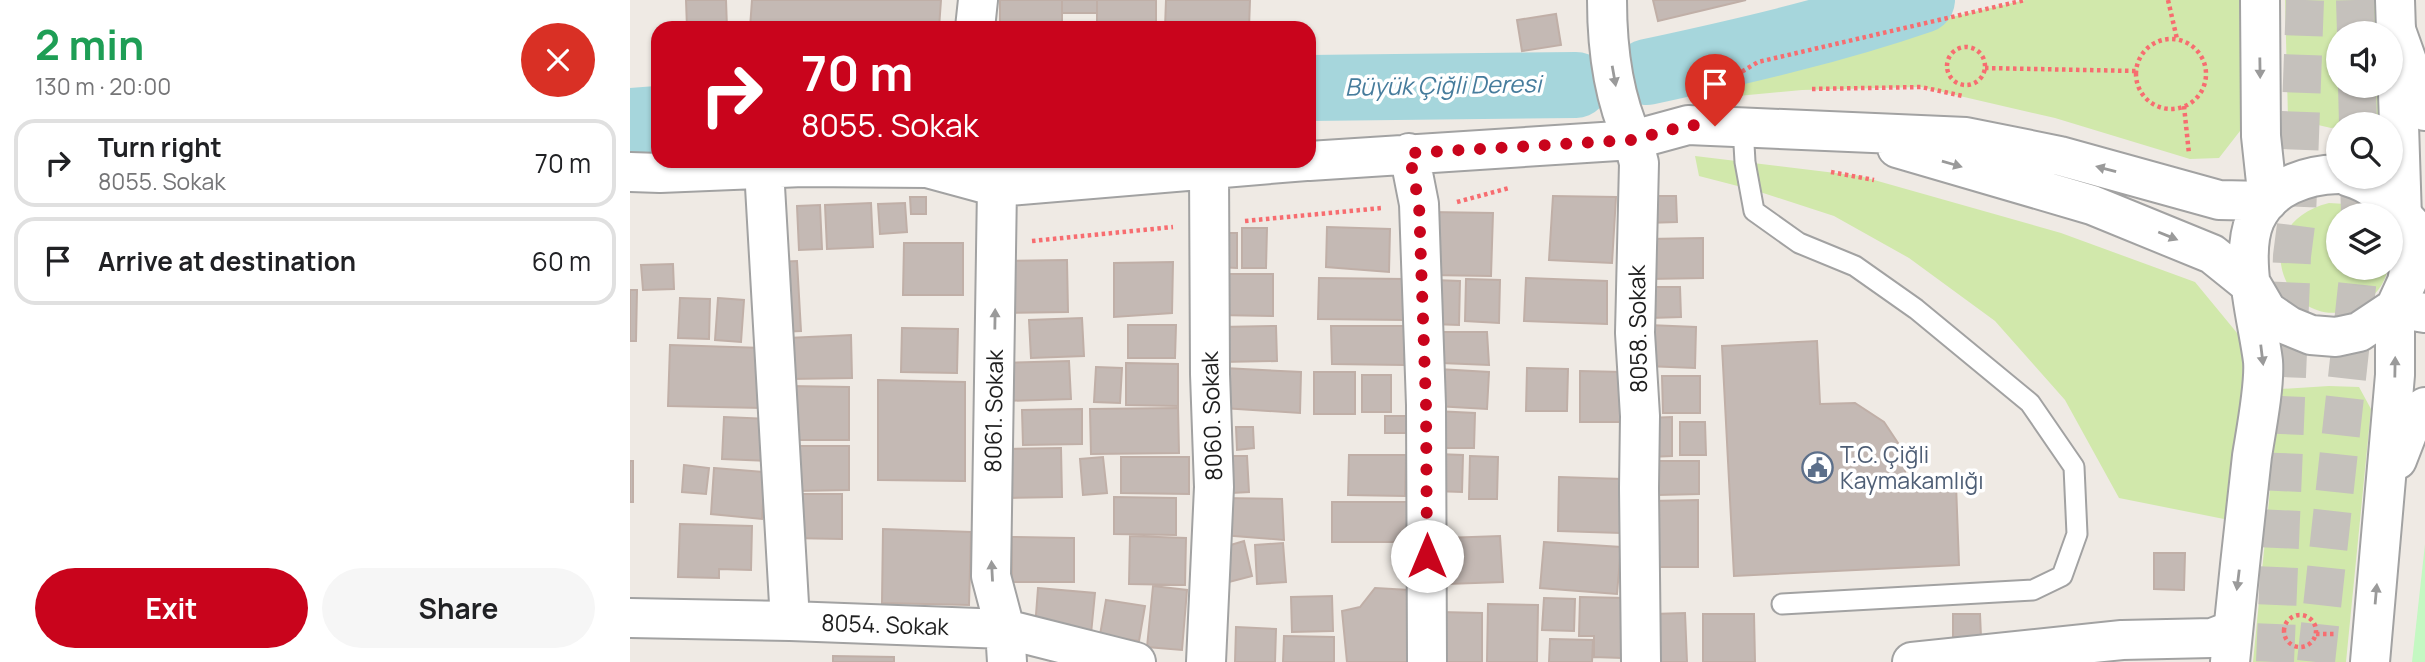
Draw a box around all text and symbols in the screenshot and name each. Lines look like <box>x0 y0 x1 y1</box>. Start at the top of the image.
text: 2 min <box>35 15 144 73</box>
map controls <box>2326 21 2403 280</box>
button: sound <box>2326 21 2403 98</box>
button: close <box>521 23 595 97</box>
text: 70 m <box>801 39 913 106</box>
icon: right <box>686 49 777 140</box>
pin <box>1685 54 1745 126</box>
one-way arrow <box>2255 57 2266 79</box>
one-way arrow <box>1609 65 1620 87</box>
icon: arrive <box>1696 65 1734 103</box>
water label: Büyük Çiğli Deresi <box>1345 66 1545 103</box>
text: 130 m · 20:00 <box>35 70 171 102</box>
text: 8055. Sokak <box>801 103 979 147</box>
button: search <box>2326 112 2403 189</box>
text: Turn right <box>98 129 222 165</box>
icon: right <box>39 144 77 182</box>
text: 70 m <box>535 145 591 181</box>
one-way arrow <box>1942 160 1963 170</box>
one-way arrow <box>2095 163 2117 174</box>
text: 8055. Sokak <box>98 165 226 197</box>
button: layers <box>2326 203 2403 280</box>
one-way arrow <box>2157 230 2178 241</box>
icon: arrive <box>39 242 77 280</box>
text: Arrive at destination <box>98 243 356 279</box>
text: 60 m <box>532 243 591 279</box>
street label: 8058. Sokak <box>1620 264 1654 393</box>
one-way arrow <box>989 308 1001 330</box>
one-way arrow <box>2256 344 2267 366</box>
street label: 8061. Sokak <box>976 349 1010 473</box>
street label: 8060. Sokak <box>1193 350 1229 481</box>
one-way arrow <box>2389 356 2400 378</box>
place label: T.C. Çiğli Kaymakamlığı <box>1840 438 1984 496</box>
public building icon: T.C. Çiğli Kaymakamlığı <box>1800 451 1834 485</box>
position arrow <box>1390 519 1464 593</box>
one-way arrow <box>987 560 998 582</box>
button: Exit <box>35 568 308 648</box>
button: Share <box>322 568 595 648</box>
one-way arrow <box>2232 570 2243 592</box>
one-way arrow <box>2371 583 2382 605</box>
street label: 8054. Sokak <box>821 606 950 642</box>

